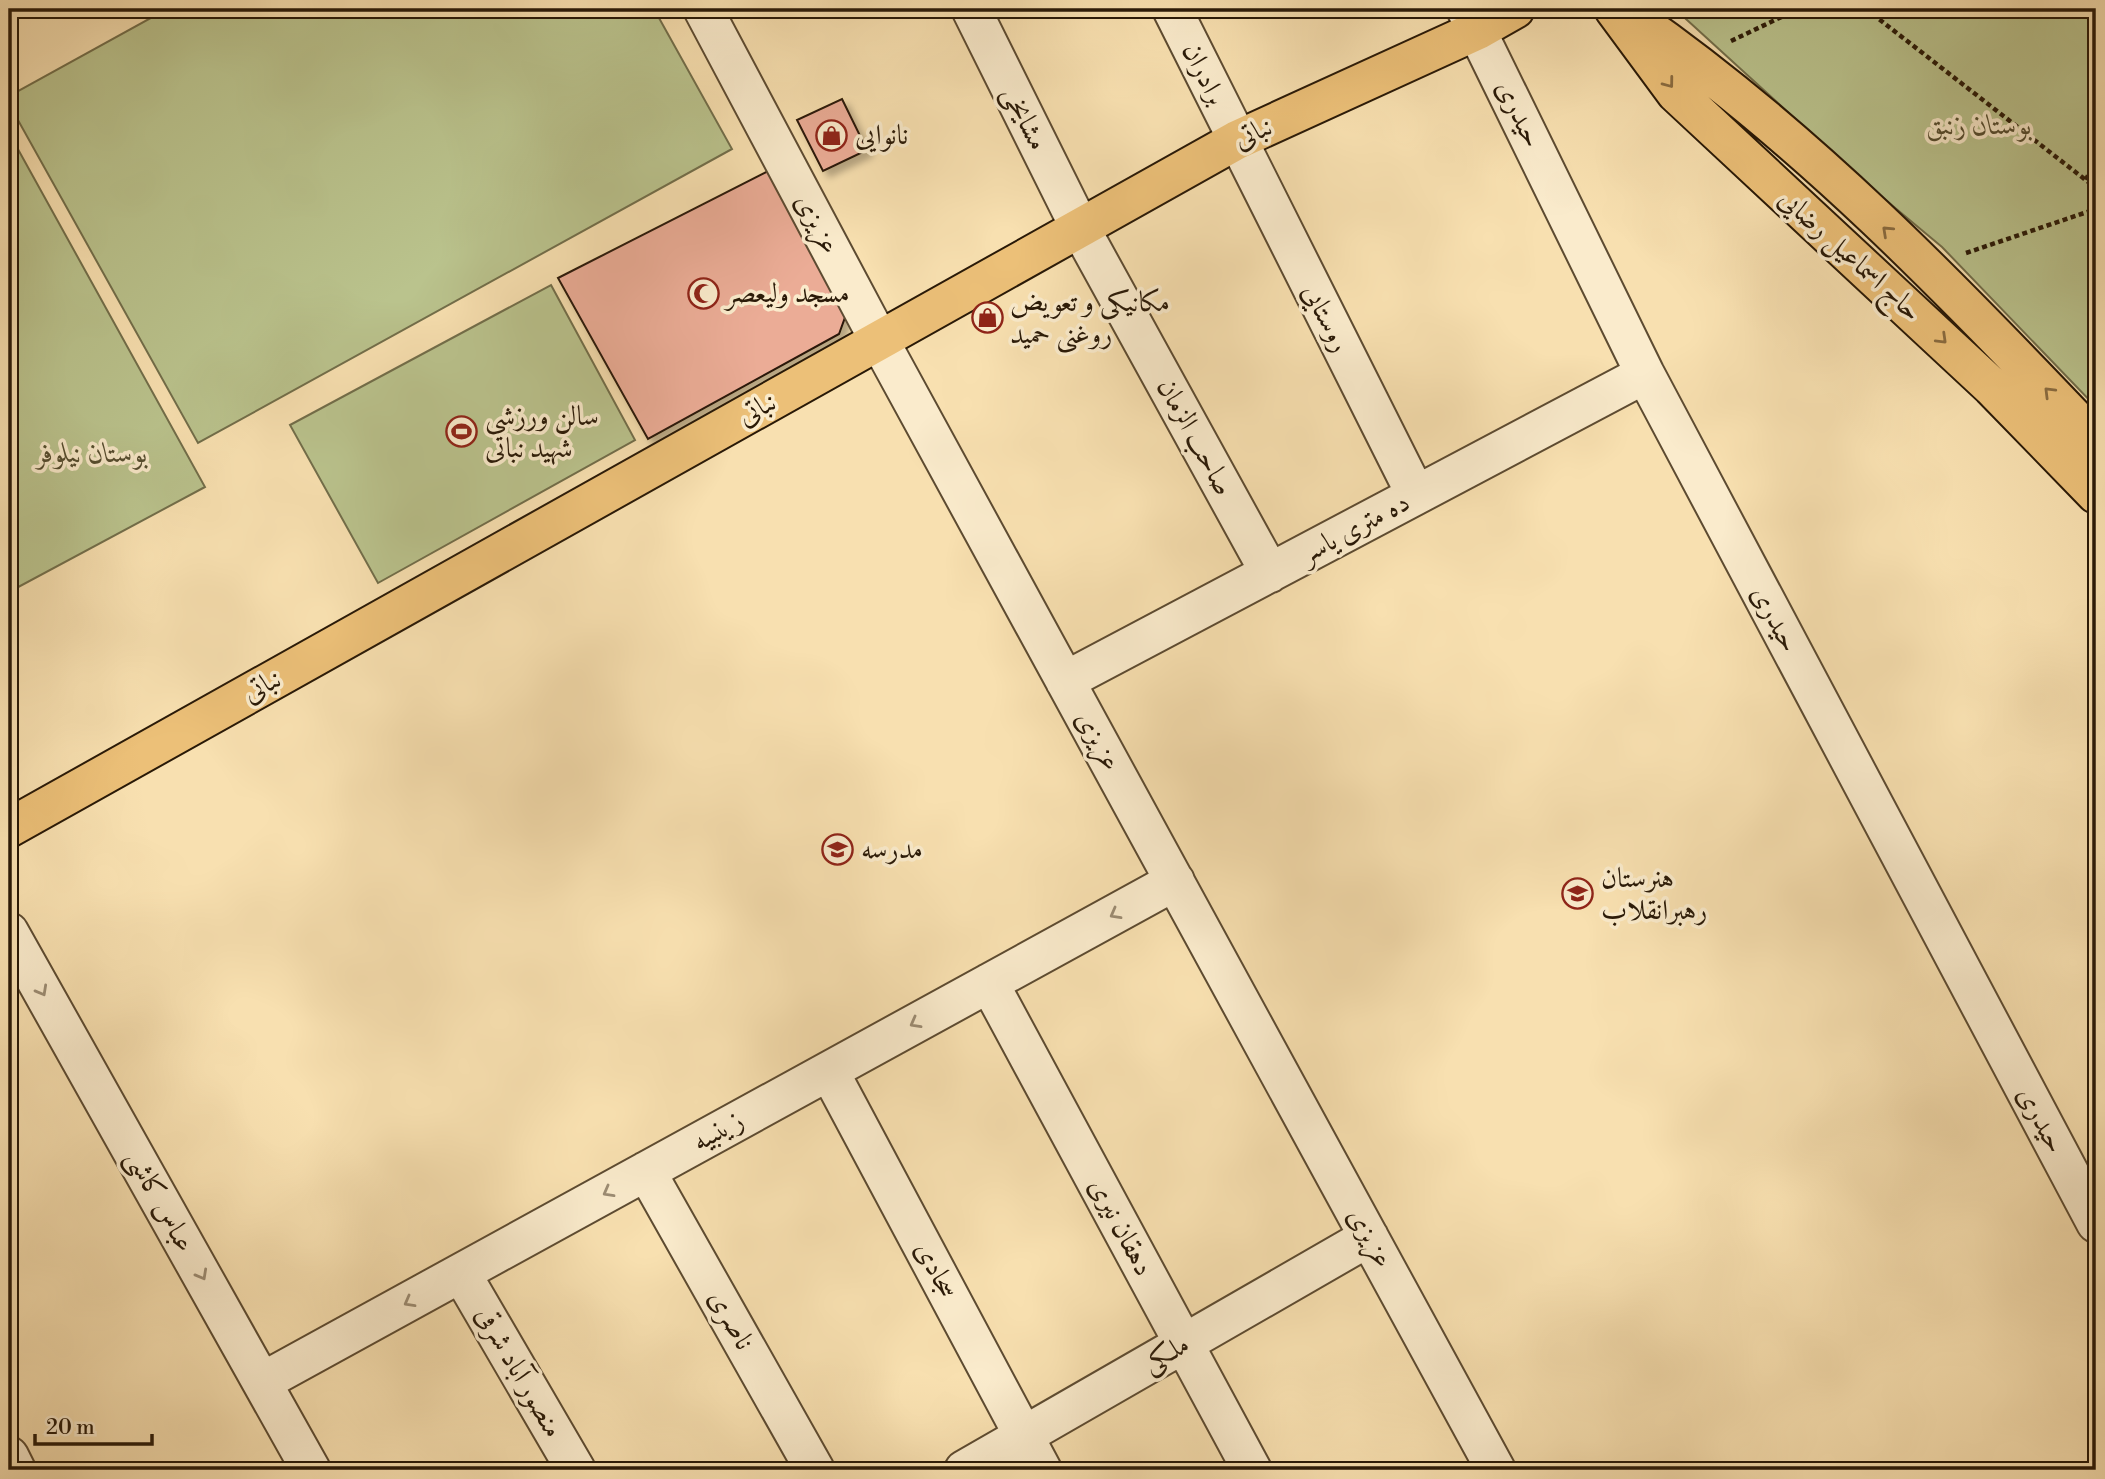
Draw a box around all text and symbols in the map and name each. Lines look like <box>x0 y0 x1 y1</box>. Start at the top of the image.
street label: برادران <box>1174 37 1234 111</box>
street label: حیدری <box>1488 74 1550 154</box>
one-way arrow <box>1661 75 1673 88</box>
street label: مشایخی <box>994 80 1056 156</box>
park label: بوستان زنبق <box>1926 108 2032 143</box>
street label: نباتی <box>1228 109 1278 157</box>
shop icon: نانوایی <box>815 118 849 152</box>
place label: نانوایی <box>855 118 908 153</box>
street label: حاج اسماعیل رضایی <box>1766 181 1929 334</box>
street label: عزیزی <box>786 188 847 261</box>
one-way arrow <box>1883 227 1896 240</box>
mosque icon: مسجد ولیعصر <box>686 276 720 310</box>
place label: مسجد ولیعصر <box>723 276 850 311</box>
street label: روستایی <box>1294 278 1358 358</box>
place label: مکانیکی و تعویض روغنی حمید <box>1010 285 1170 354</box>
shop icon: مکانیکی و تعویض روغنی حمید <box>970 301 1004 335</box>
one-way arrow <box>1934 331 1947 344</box>
street label: صاحب الزمان <box>1149 372 1241 502</box>
street label: نباتی <box>731 384 783 434</box>
one-way arrow <box>2044 387 2057 400</box>
place label: سالن ورزشی شهید نباتی <box>485 399 599 466</box>
sports icon: سالن ورزشی شهید نباتی <box>445 415 479 449</box>
park label: بوستان نیلوفر <box>34 436 148 471</box>
street label: ده متری یاسر <box>1292 485 1416 573</box>
street label: حیدری <box>1743 579 1807 659</box>
street label: نباتی <box>236 661 288 711</box>
street label: عزیزی <box>1066 705 1129 778</box>
school or university icon: مدرسه <box>821 832 855 866</box>
place label: مدرسه <box>861 832 923 867</box>
place label: هنرستان رهبرانقلاب <box>1601 861 1707 928</box>
school or university icon: هنرستان رهبرانقلاب <box>1561 877 1595 911</box>
one-way arrow <box>1109 906 1122 919</box>
one-way arrow <box>34 984 47 997</box>
one-way arrow <box>910 1015 923 1029</box>
street label: حیدری <box>2009 1080 2073 1160</box>
street label: زینبیه <box>686 1103 750 1159</box>
street label: عباس کاشی <box>117 1144 202 1259</box>
street label: دهقان نیری <box>1081 1172 1161 1282</box>
one-way arrow <box>603 1184 616 1197</box>
street label: عزیزی <box>1338 1202 1401 1275</box>
street label: سجادی <box>906 1235 966 1305</box>
one-way arrow <box>194 1268 207 1280</box>
street label: ناصری <box>700 1284 762 1356</box>
one-way arrow <box>404 1294 416 1307</box>
street label: منصور آباد شرقی <box>467 1300 571 1444</box>
street label: ملکی <box>1136 1327 1196 1381</box>
scale bar <box>35 1402 152 1446</box>
text: 20 m <box>46 1415 95 1441</box>

